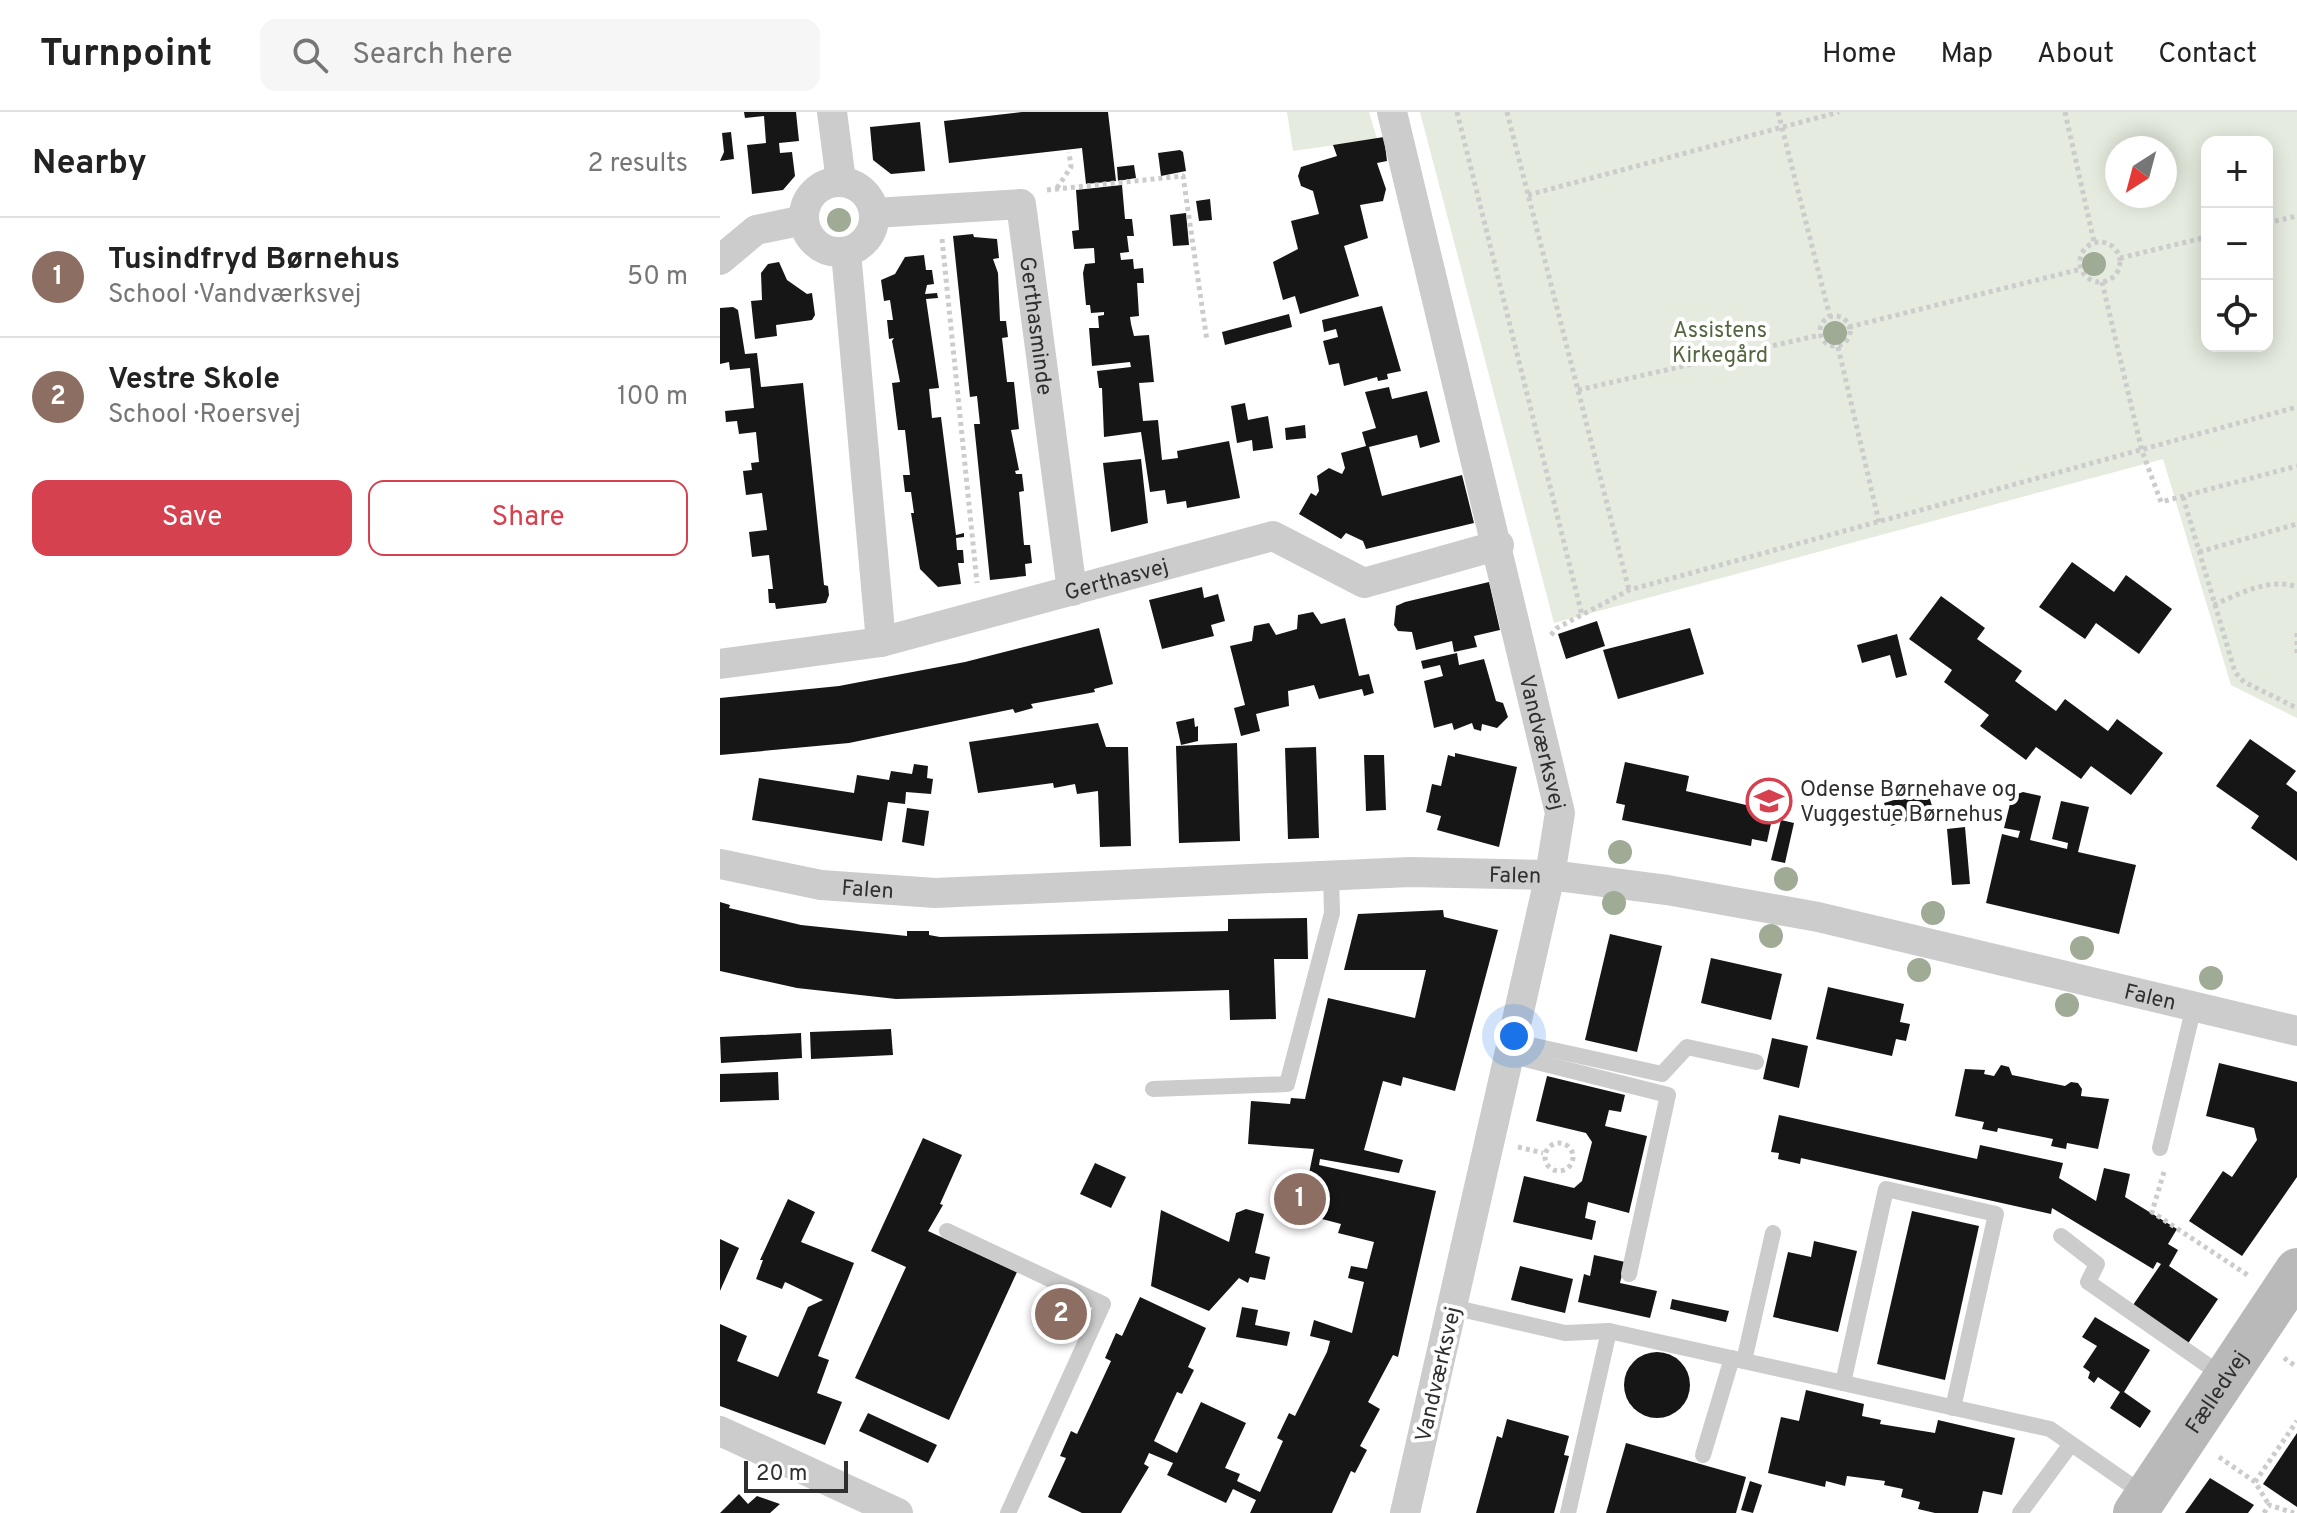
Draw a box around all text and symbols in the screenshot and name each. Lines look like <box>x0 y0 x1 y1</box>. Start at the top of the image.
search box <box>260 19 820 91</box>
text: Turnpoint <box>40 31 212 80</box>
icon: search <box>288 33 332 77</box>
text: Search here <box>352 37 513 74</box>
text: Home <box>1822 37 1896 73</box>
text: Map <box>1940 37 1993 73</box>
text: About <box>2037 37 2114 73</box>
text: Contact <box>2158 37 2257 73</box>
north arrow <box>2105 136 2177 208</box>
map controls <box>2201 136 2273 352</box>
button: + <box>2201 136 2273 208</box>
text: Nearby <box>32 143 147 186</box>
text: 2 results <box>588 148 688 181</box>
button: − <box>2201 208 2273 280</box>
text: Tusindfryd Børnehus <box>108 242 400 279</box>
street label: Gerthasminde <box>1012 255 1057 397</box>
text: 1 <box>53 261 63 294</box>
text: 50 m <box>627 261 688 294</box>
text: School · Vandværksvej <box>108 279 361 312</box>
button: locate <box>2201 280 2273 352</box>
park label: Assistens Kirkegård <box>1672 318 1768 370</box>
text: Vestre Skole <box>108 362 280 399</box>
text: 2 <box>50 381 66 414</box>
text: 100 m <box>617 381 688 414</box>
text: School · Roersvej <box>108 399 301 432</box>
button: Save <box>32 480 352 556</box>
button: Share <box>368 480 688 556</box>
street label: Gerthasvej <box>1062 554 1172 608</box>
street label: Vandværksvej <box>1511 673 1570 813</box>
school or university icon: Odense Børnehave og Vuggestue Børnehus <box>1745 777 1793 825</box>
place label: Odense Børnehave og Vuggestue Børnehus <box>1800 777 2017 829</box>
street label: Falen <box>1489 863 1542 891</box>
street label: Falen <box>840 875 895 906</box>
street label: Falen <box>2121 979 2178 1018</box>
your location <box>1494 1016 1534 1056</box>
pin: 1 <box>1274 1169 1326 1229</box>
pin: 2 <box>1035 1284 1087 1344</box>
street label: Vandværksvej <box>1411 1304 1468 1445</box>
street label: Fælledvej <box>2181 1346 2255 1440</box>
scale bar <box>744 1457 848 1493</box>
text: 20 m <box>756 1461 807 1488</box>

